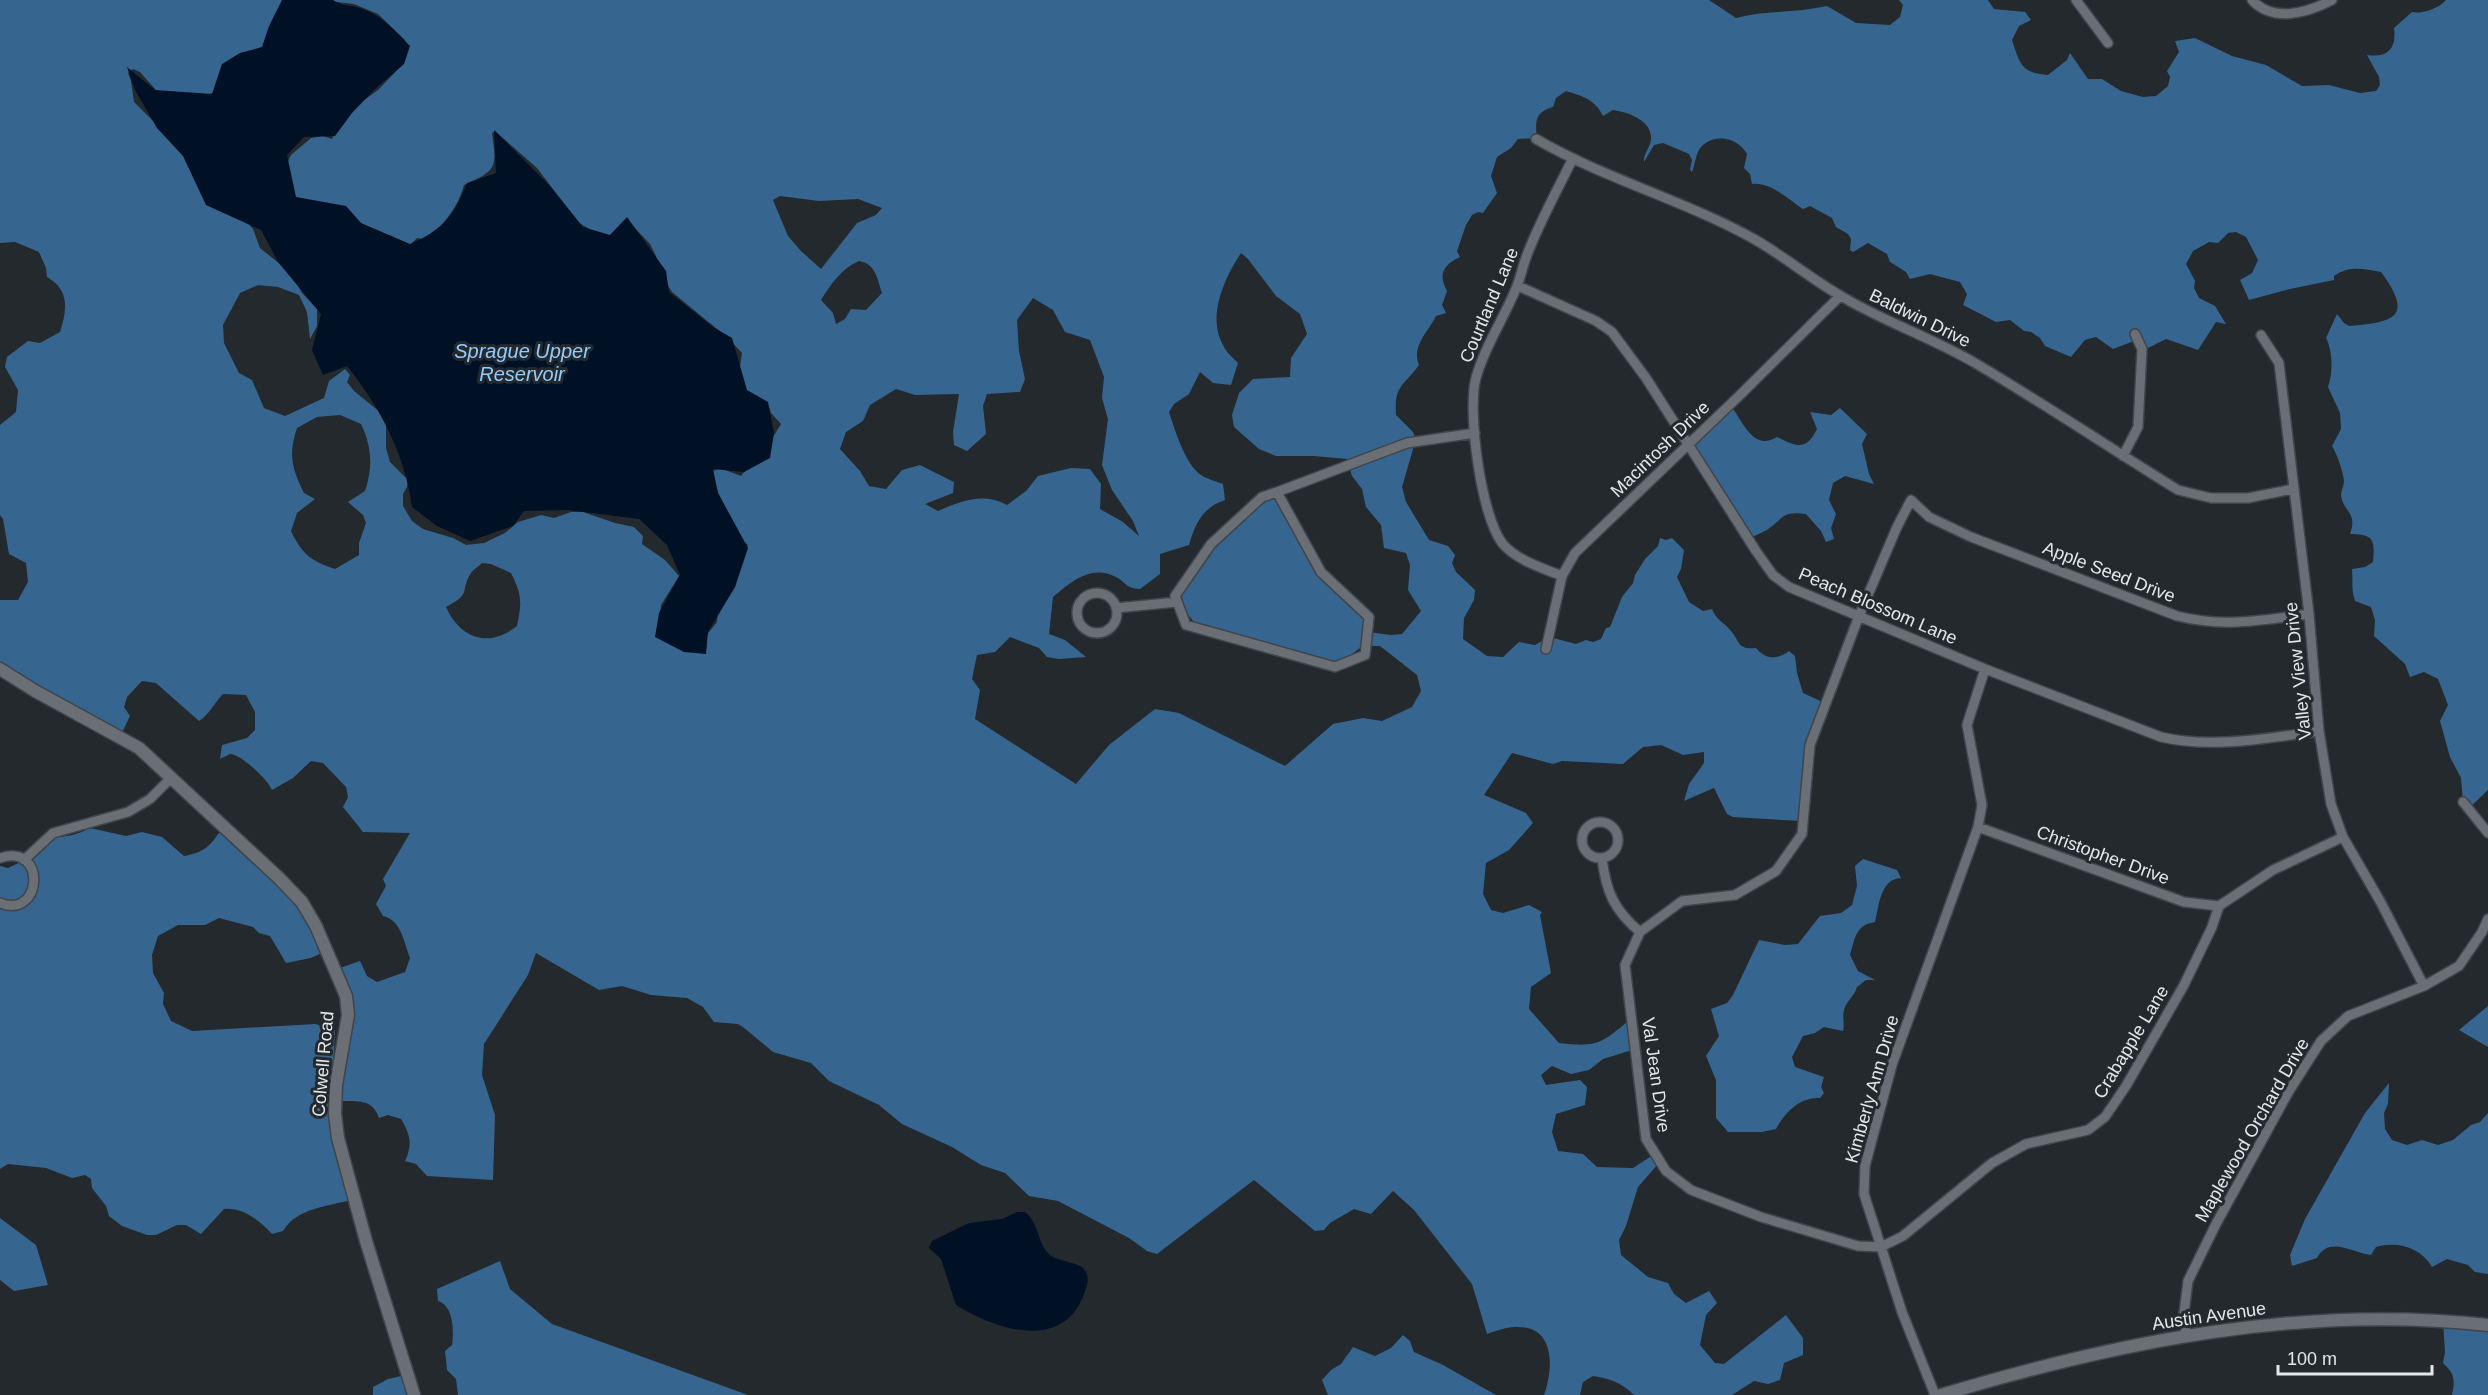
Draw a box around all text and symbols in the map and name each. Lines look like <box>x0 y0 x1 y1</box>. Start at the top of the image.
street label: Courtland Lane <box>1456 244 1522 366</box>
street label: Baldwin Drive <box>1866 285 1974 351</box>
water label: Sprague Upper Reservoir <box>454 340 591 385</box>
street label: Macintosh Drive <box>1607 397 1713 501</box>
street label: Apple Seed Drive <box>2040 538 2178 606</box>
street label: Peach Blossom Lane <box>1796 564 1960 648</box>
street label: Valley View Drive <box>2281 601 2315 741</box>
street label: Christopher Drive <box>2034 822 2172 888</box>
street label: Crabapple Lane <box>2089 982 2173 1102</box>
street label: Colwell Road <box>308 1010 338 1118</box>
street label: Kimberly Ann Drive <box>1841 1013 1903 1165</box>
street label: Val Jean Drive <box>1638 1016 1674 1134</box>
street label: Maplewood Orchard Drive <box>2191 1034 2313 1226</box>
street label: Austin Avenue <box>2151 1298 2267 1334</box>
scale bar <box>2278 1338 2432 1376</box>
text: 100 m <box>2287 1349 2337 1369</box>

